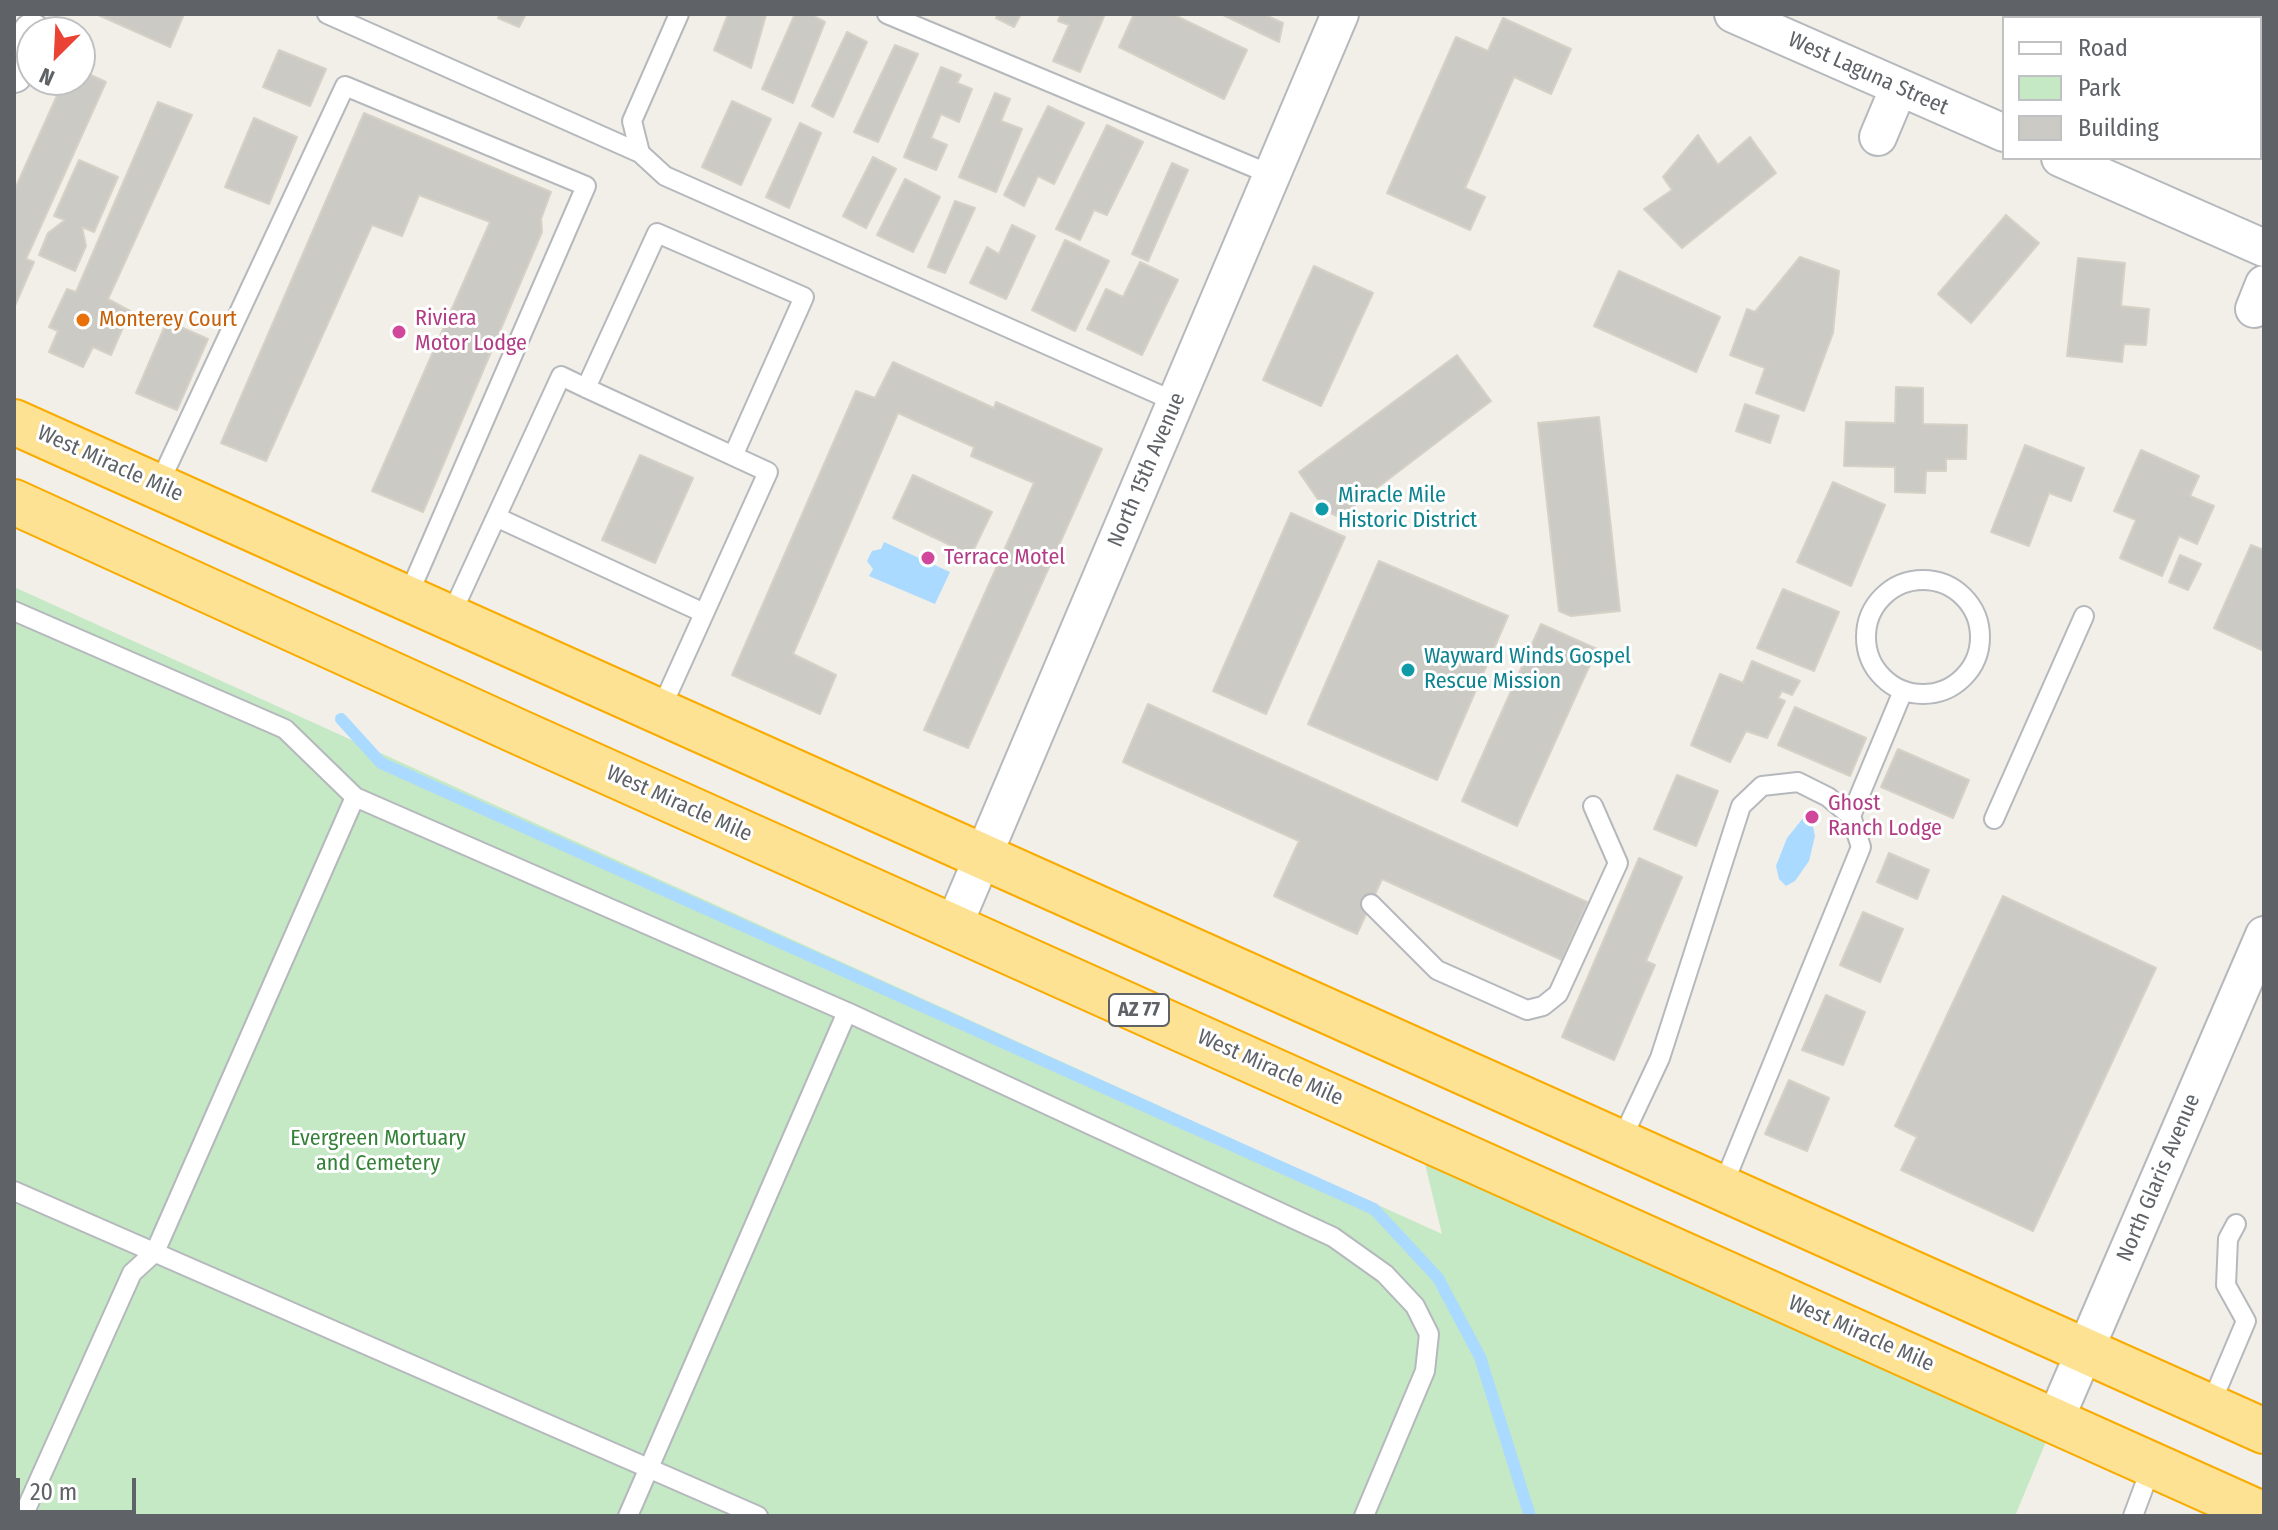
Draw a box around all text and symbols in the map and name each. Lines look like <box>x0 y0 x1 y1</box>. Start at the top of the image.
north arrow <box>16 16 96 96</box>
legend <box>2002 16 2262 160</box>
street label: West Laguna Street <box>1784 27 1952 121</box>
text: Road <box>2078 34 2128 62</box>
text: N <box>35 62 58 92</box>
text: Park <box>2078 74 2121 102</box>
text: Building <box>2078 114 2159 142</box>
place label: Riviera Motor Lodge <box>415 306 527 358</box>
place label: Monterey Court <box>99 307 237 333</box>
marker: Monterey Court <box>74 311 92 329</box>
marker: Riviera Motor Lodge <box>390 323 408 341</box>
street label: North 15th Avenue <box>1103 389 1191 551</box>
street label: West Miracle Mile <box>33 420 187 508</box>
place label: Miracle Mile Historic District <box>1338 483 1477 534</box>
marker: Miracle Mile Historic District <box>1313 500 1331 518</box>
place label: Terrace Motel <box>944 545 1065 571</box>
marker: Terrace Motel <box>919 549 937 567</box>
place label: Wayward Winds Gospel Rescue Mission <box>1424 644 1631 696</box>
marker: Wayward Winds Gospel Rescue Mission <box>1399 661 1417 679</box>
street label: West Miracle Mile <box>602 760 756 848</box>
place label: Ghost Ranch Lodge <box>1828 791 1942 842</box>
marker: Ghost Ranch Lodge <box>1803 808 1821 826</box>
road number: AZ 77 <box>1109 994 1169 1026</box>
street label: West Miracle Mile <box>1193 1024 1347 1112</box>
street label: North Glaris Avenue <box>2112 1090 2206 1266</box>
park label: Evergreen Mortuary and Cemetery <box>290 1126 466 1178</box>
street label: West Miracle Mile <box>1784 1290 1938 1378</box>
scale bar <box>20 1462 140 1512</box>
text: 20 m <box>30 1478 77 1506</box>

